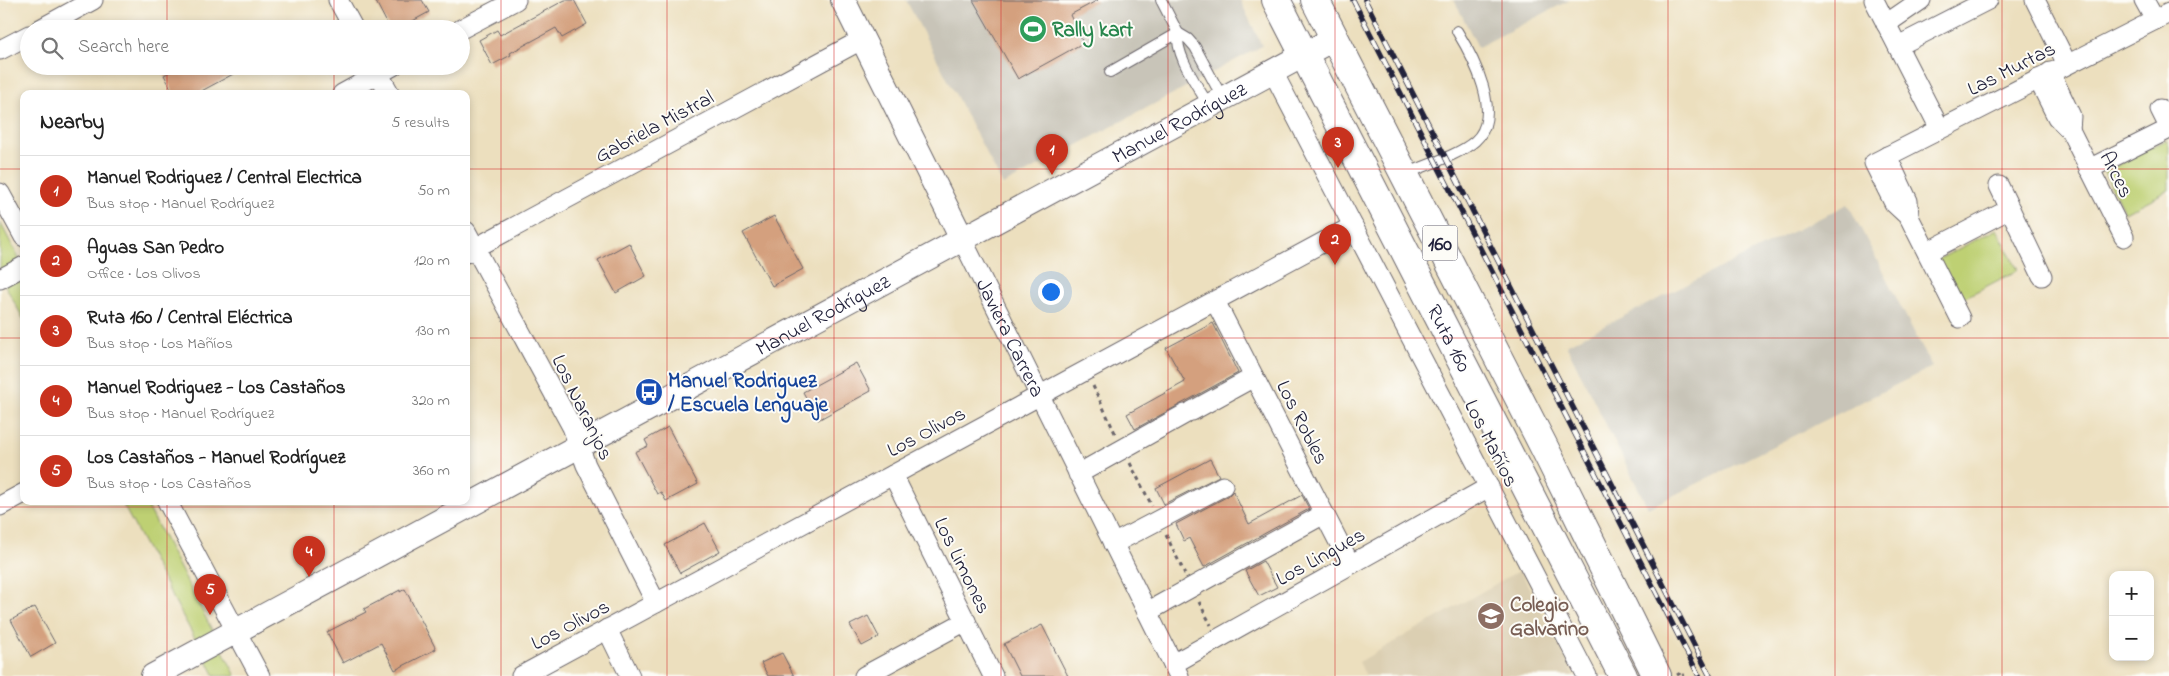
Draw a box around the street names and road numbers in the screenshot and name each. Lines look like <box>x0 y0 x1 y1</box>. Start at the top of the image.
street label: Las Murtas <box>1963 35 2061 105</box>
street label: Manuel Rodríguez <box>1107 75 1253 172</box>
street label: Gabriela Mistral <box>590 84 720 172</box>
street label: Arces <box>2091 146 2140 203</box>
road number: 160 <box>1422 226 1458 260</box>
street label: Manuel Rodríguez <box>751 268 896 365</box>
street label: Javiera Carrera <box>967 274 1051 403</box>
street label: Ruta 160 <box>1418 300 1478 378</box>
street label: Los Naranjos <box>543 350 620 466</box>
street label: Los Robles <box>1267 376 1335 470</box>
street label: Los Mañíos <box>1455 395 1525 493</box>
street label: Los Olivos <box>882 399 972 466</box>
street label: Los Limones <box>925 513 997 619</box>
street label: Los Lingues <box>1271 521 1372 596</box>
street label: Los Olivos <box>526 592 616 659</box>

